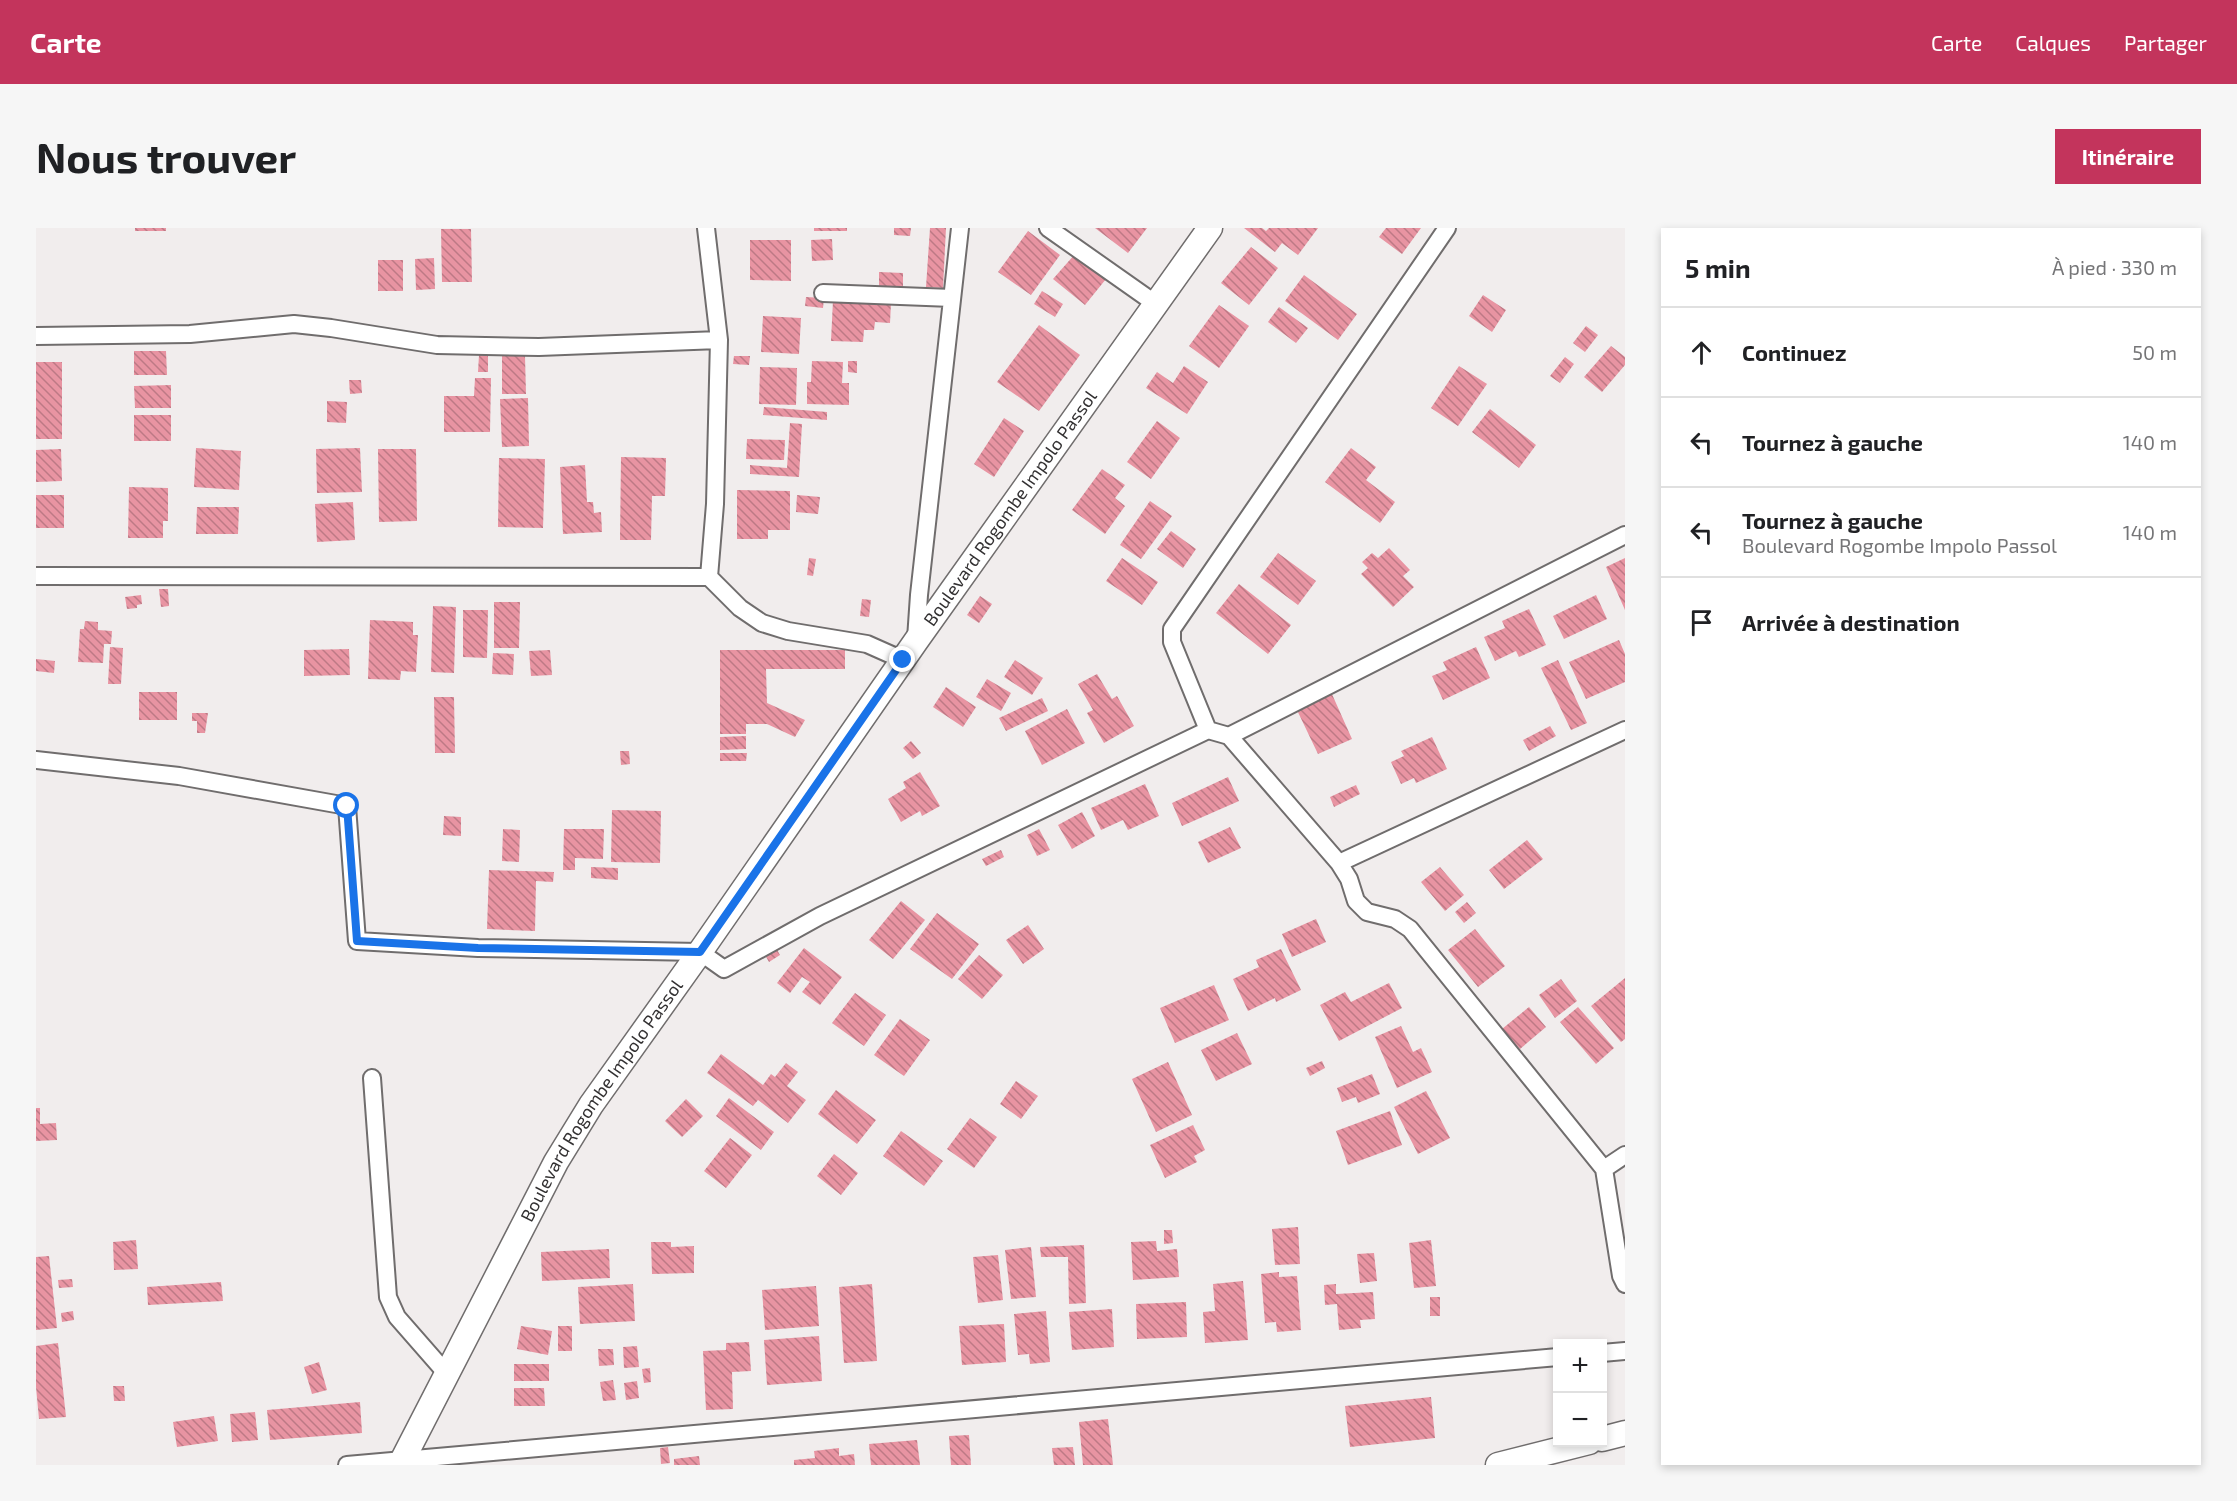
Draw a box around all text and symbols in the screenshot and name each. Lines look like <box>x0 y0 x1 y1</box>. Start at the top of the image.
text: Carte <box>30 25 102 59</box>
text: Carte <box>1931 30 1982 55</box>
text: Calques <box>2015 30 2091 55</box>
text: Partager <box>2124 30 2207 55</box>
button: Itinéraire <box>2055 129 2201 184</box>
text: Nous trouver <box>36 131 296 181</box>
text: 5 min <box>1685 252 1751 283</box>
text: À pied · 330 m <box>2052 255 2177 279</box>
icon: ahead <box>1685 336 1718 369</box>
text: Continuez <box>1742 339 1846 365</box>
text: 50 m <box>2132 340 2177 364</box>
street label: Boulevard Rogombe Impolo Passol <box>918 385 1101 630</box>
icon: left <box>1685 426 1718 459</box>
text: Tournez à gauche <box>1742 429 1923 455</box>
text: 140 m <box>2123 430 2177 454</box>
text: Tournez à gauche <box>1742 507 1923 533</box>
icon: left <box>1685 516 1718 549</box>
text: 140 m <box>2123 520 2177 544</box>
text: Boulevard Rogombe Impolo Passol <box>1742 533 2057 557</box>
icon: arrive <box>1685 606 1718 639</box>
text: Arrivée à destination <box>1742 609 1960 635</box>
route end <box>889 646 915 672</box>
route start <box>333 792 359 818</box>
street label: Boulevard Rogombe Impolo Passol <box>515 974 687 1225</box>
map controls <box>1553 1339 1607 1447</box>
button: + <box>1553 1339 1607 1393</box>
button: − <box>1553 1393 1607 1447</box>

